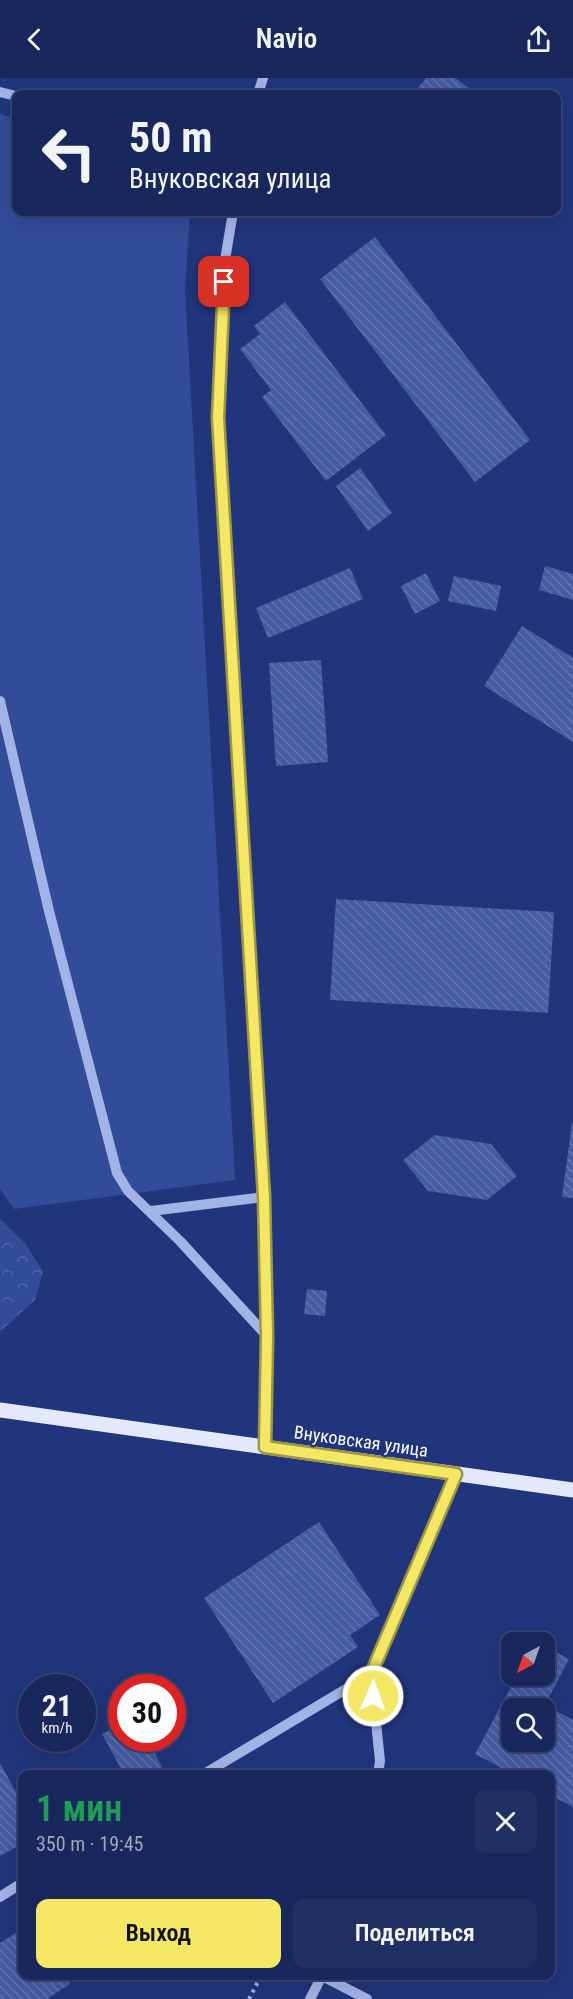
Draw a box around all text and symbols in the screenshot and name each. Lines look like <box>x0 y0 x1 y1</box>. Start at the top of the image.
icon: back <box>18 23 51 56</box>
text: Navio <box>256 23 317 55</box>
icon: share <box>522 23 555 56</box>
text: 50 m <box>129 113 212 162</box>
icon: left <box>30 114 108 192</box>
text: Внуковская улица <box>129 163 332 195</box>
pin <box>198 256 249 307</box>
icon: arrive <box>207 265 240 298</box>
street label: Внуковская улица <box>293 1421 429 1461</box>
north arrow <box>501 1632 555 1686</box>
map controls <box>501 1632 555 1752</box>
position arrow <box>341 1664 405 1728</box>
speed limit sign: 30 <box>108 1674 186 1752</box>
text: 21 <box>42 1688 72 1723</box>
button: search <box>501 1698 555 1752</box>
text: km/h <box>42 1719 72 1737</box>
text: 1 мин <box>36 1788 122 1830</box>
button: close <box>474 1790 537 1853</box>
text: 350 m · 19:45 <box>36 1832 143 1856</box>
button: Выход <box>36 1899 281 1968</box>
button: Поделиться <box>293 1899 537 1968</box>

